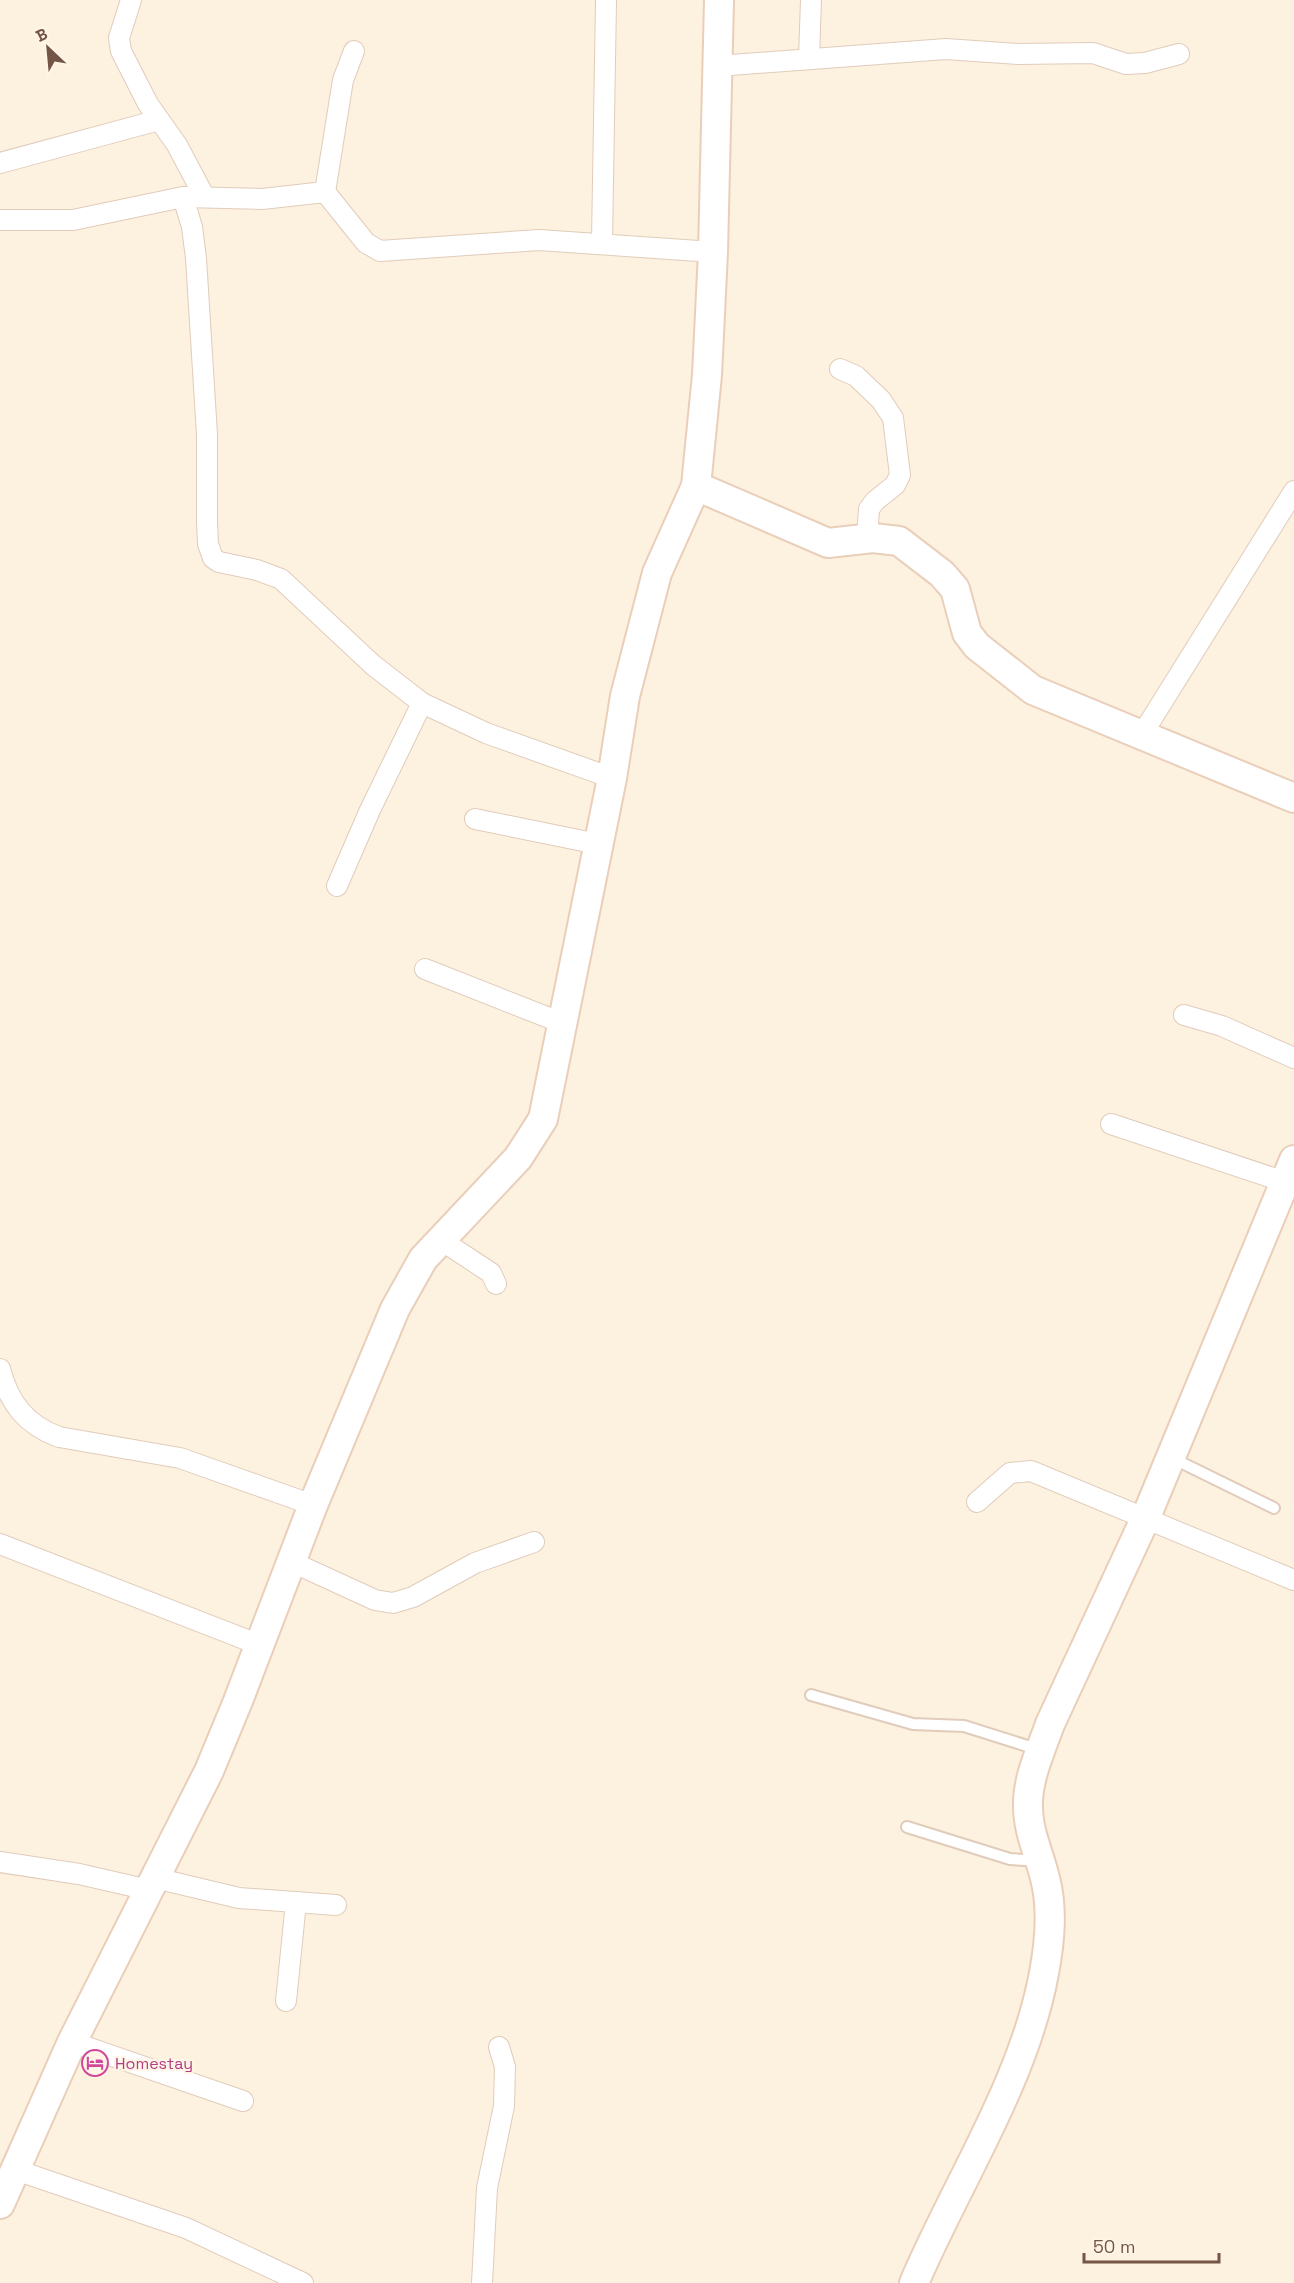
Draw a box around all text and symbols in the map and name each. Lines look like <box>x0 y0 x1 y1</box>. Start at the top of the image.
north arrow <box>18 18 78 78</box>
text: B <box>32 23 51 47</box>
hotel icon: Homestay <box>80 2048 110 2078</box>
place label: Homestay <box>115 2053 193 2074</box>
scale bar <box>1084 2226 1219 2264</box>
text: 50 m <box>1093 2235 1135 2258</box>

